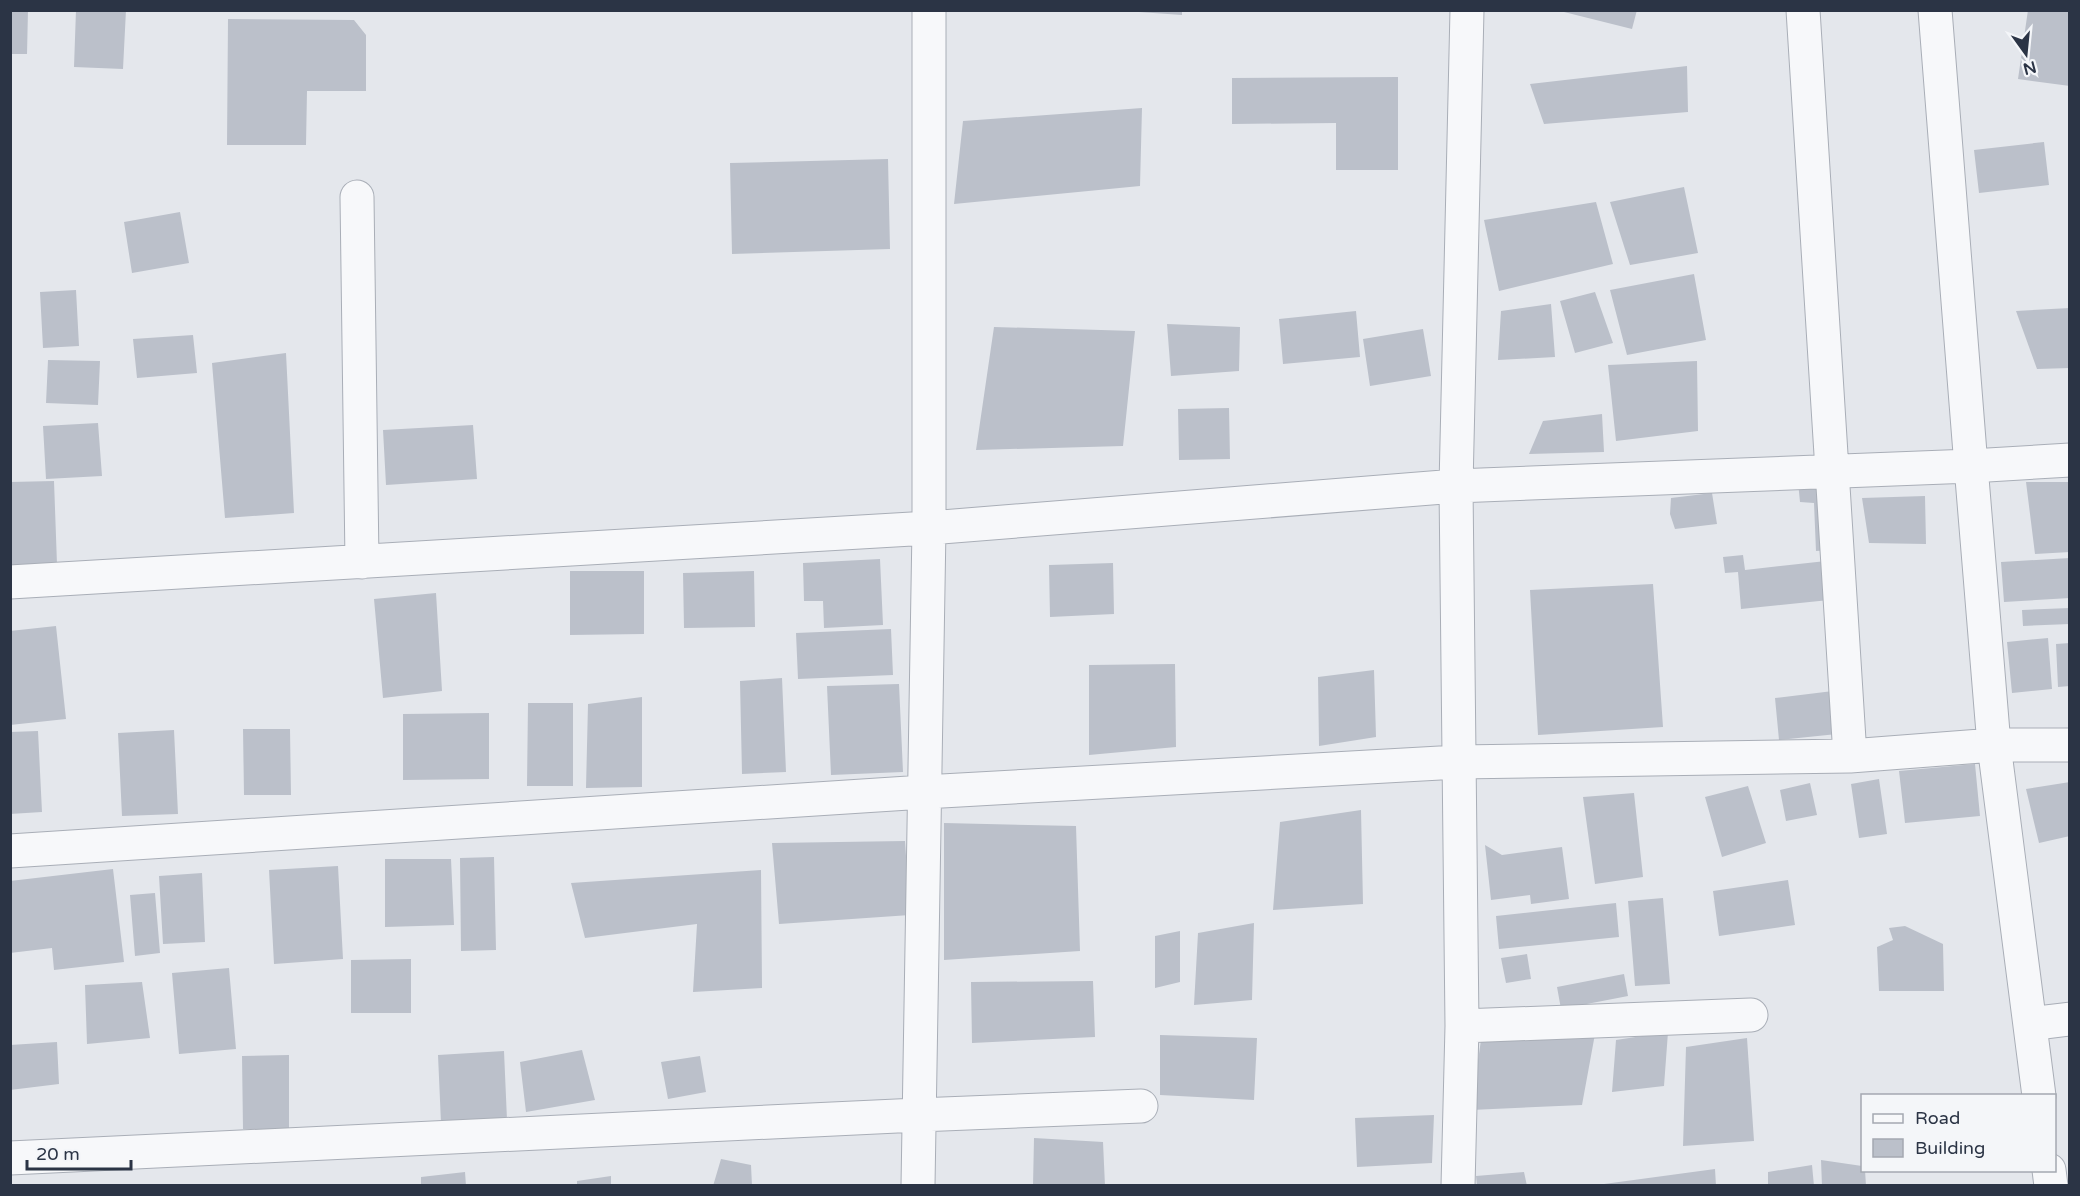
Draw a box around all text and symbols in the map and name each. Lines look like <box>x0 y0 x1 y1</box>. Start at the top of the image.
north arrow <box>1996 24 2056 84</box>
text: N <box>2021 56 2038 79</box>
legend <box>1861 1094 2056 1172</box>
text: Road <box>1915 1107 1960 1129</box>
scale bar <box>27 1133 130 1171</box>
text: Building <box>1915 1137 1985 1159</box>
text: 20 m <box>36 1143 80 1165</box>

